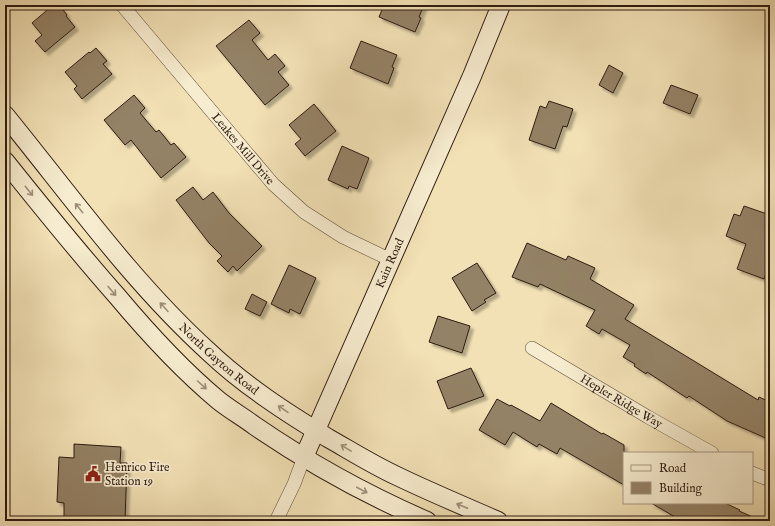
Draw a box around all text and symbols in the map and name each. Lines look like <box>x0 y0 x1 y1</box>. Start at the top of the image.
street label: Leakes Mill Drive <box>208 110 278 189</box>
one-way arrow <box>25 186 34 196</box>
one-way arrow <box>75 202 84 213</box>
street label: Kain Road <box>372 235 408 291</box>
one-way arrow <box>108 286 117 296</box>
one-way arrow <box>160 302 169 312</box>
street label: North Gayton Road <box>175 320 262 399</box>
street label: Hepler Ridge Way <box>577 371 665 432</box>
one-way arrow <box>197 381 207 390</box>
one-way arrow <box>278 405 289 413</box>
one-way arrow <box>341 444 352 452</box>
legend <box>623 452 753 504</box>
place label: Henrico Fire Station 19 <box>105 460 170 489</box>
text: Road <box>659 461 687 476</box>
public building icon: Henrico Fire Station 19 <box>84 465 102 483</box>
text: Building <box>659 481 703 496</box>
one-way arrow <box>356 487 368 495</box>
one-way arrow <box>457 501 469 509</box>

